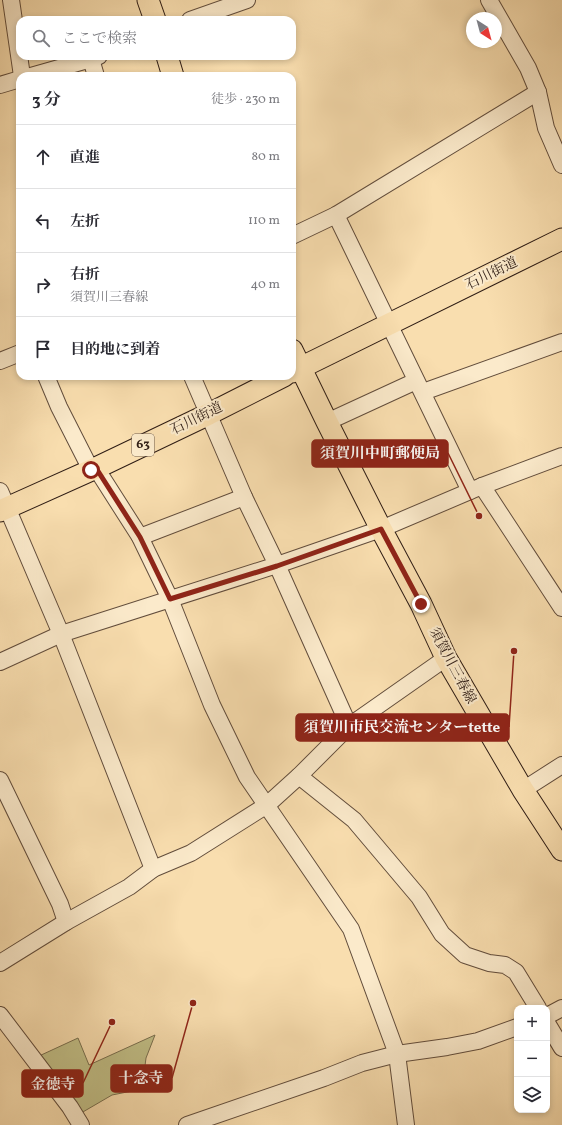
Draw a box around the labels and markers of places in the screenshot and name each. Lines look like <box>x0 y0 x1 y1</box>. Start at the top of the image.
callout: 須賀川中町郵便局 <box>312 440 448 467</box>
callout: 須賀川市民交流センターtette <box>296 714 509 741</box>
callout: 十念寺 <box>111 1065 172 1092</box>
callout: 金徳寺 <box>22 1070 83 1097</box>

